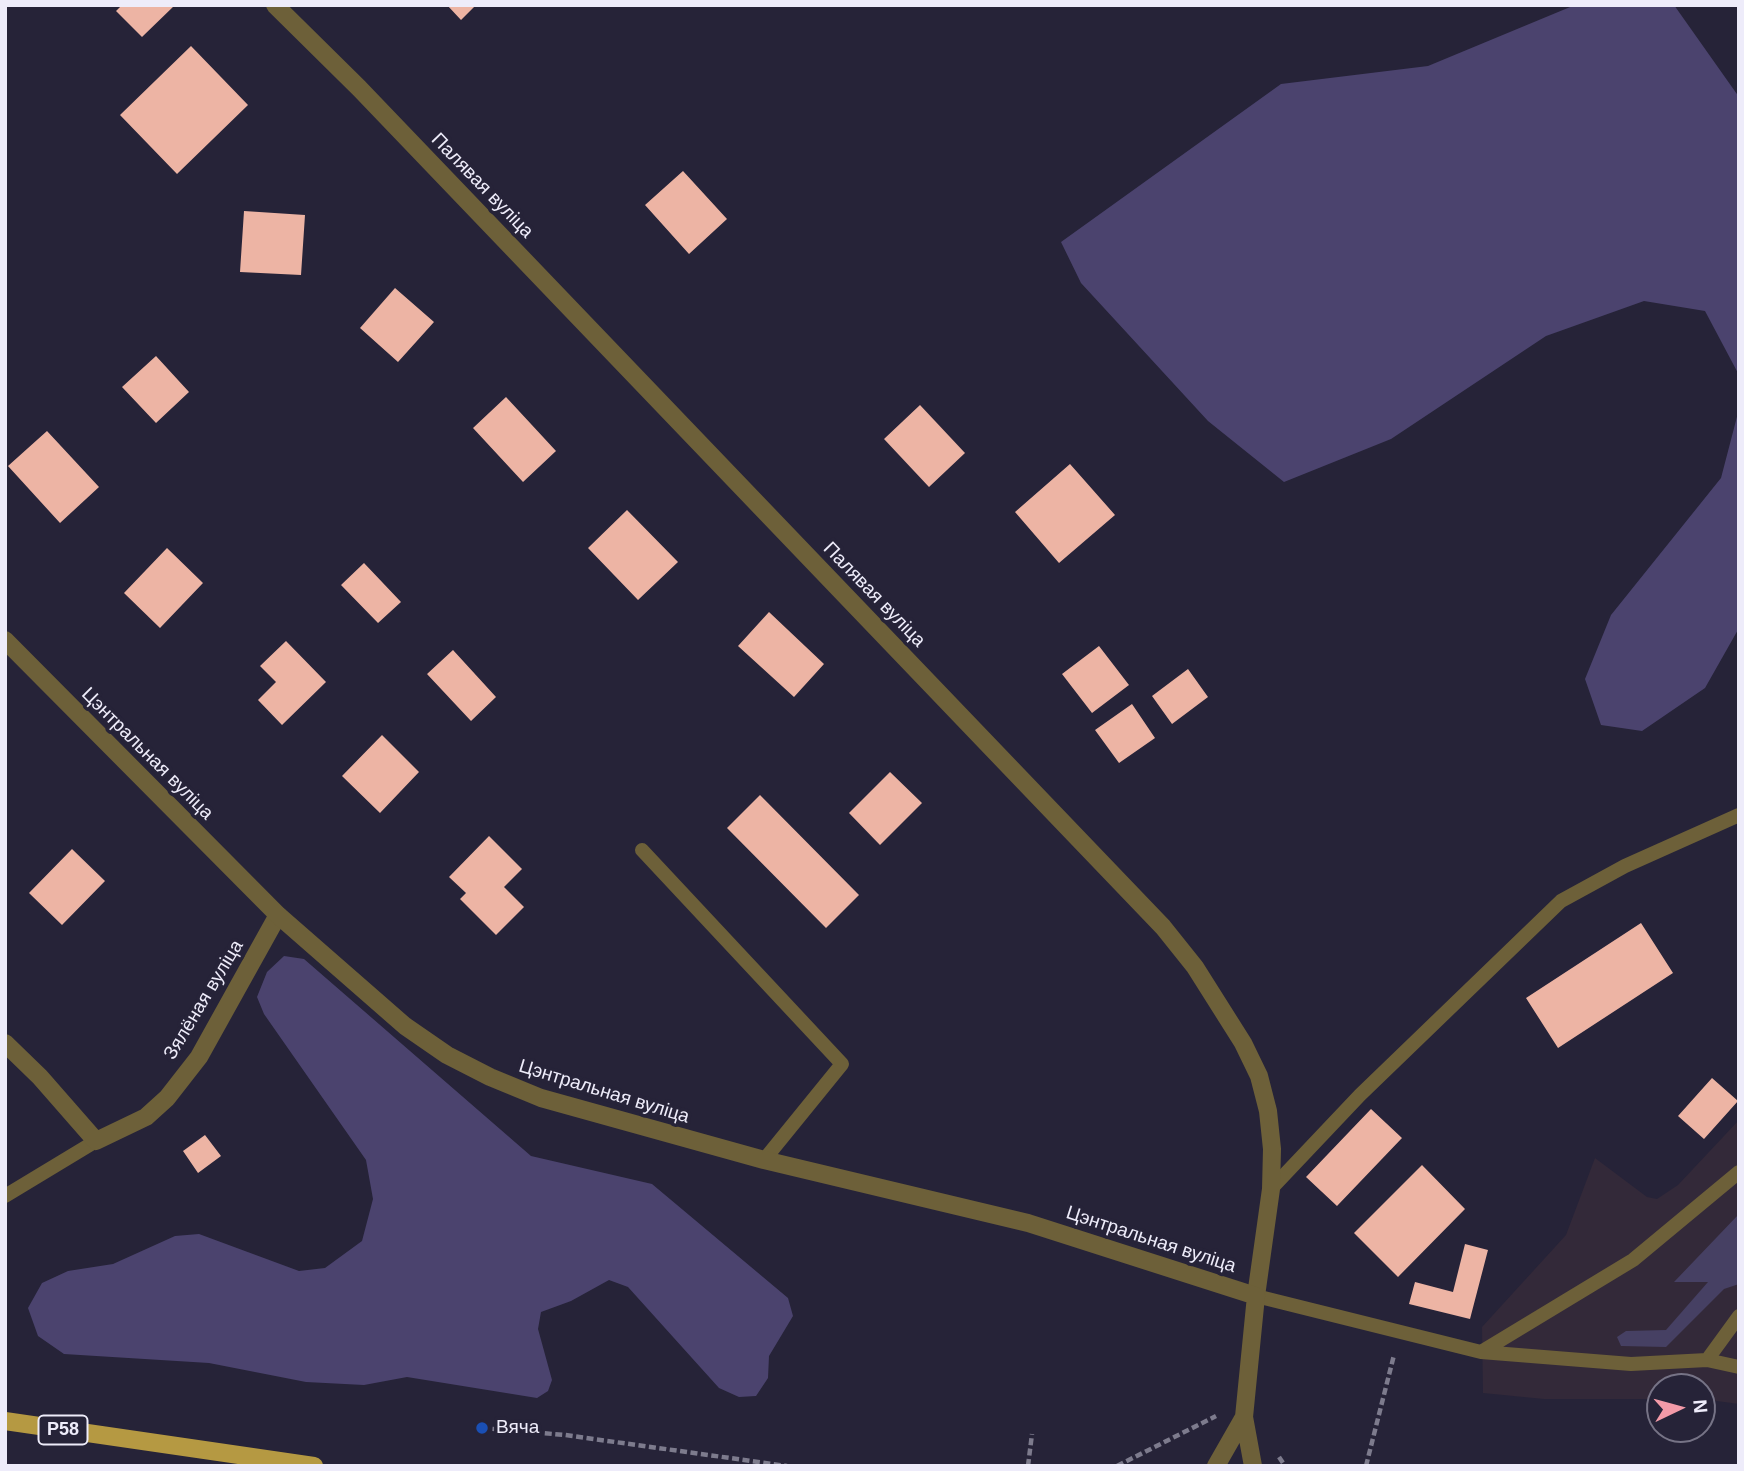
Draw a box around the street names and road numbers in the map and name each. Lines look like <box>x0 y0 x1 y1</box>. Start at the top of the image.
street label: Палявая вуліца <box>426 129 538 243</box>
street label: Палявая вуліца <box>818 538 930 652</box>
street label: Цэнтральная вуліца <box>76 683 218 825</box>
street label: Зялёная вуліца <box>159 936 249 1064</box>
street label: Цэнтральная вуліца <box>516 1055 692 1129</box>
street label: Цэнтральная вуліца <box>1063 1202 1239 1278</box>
road number: Р58 <box>38 1415 88 1444</box>

